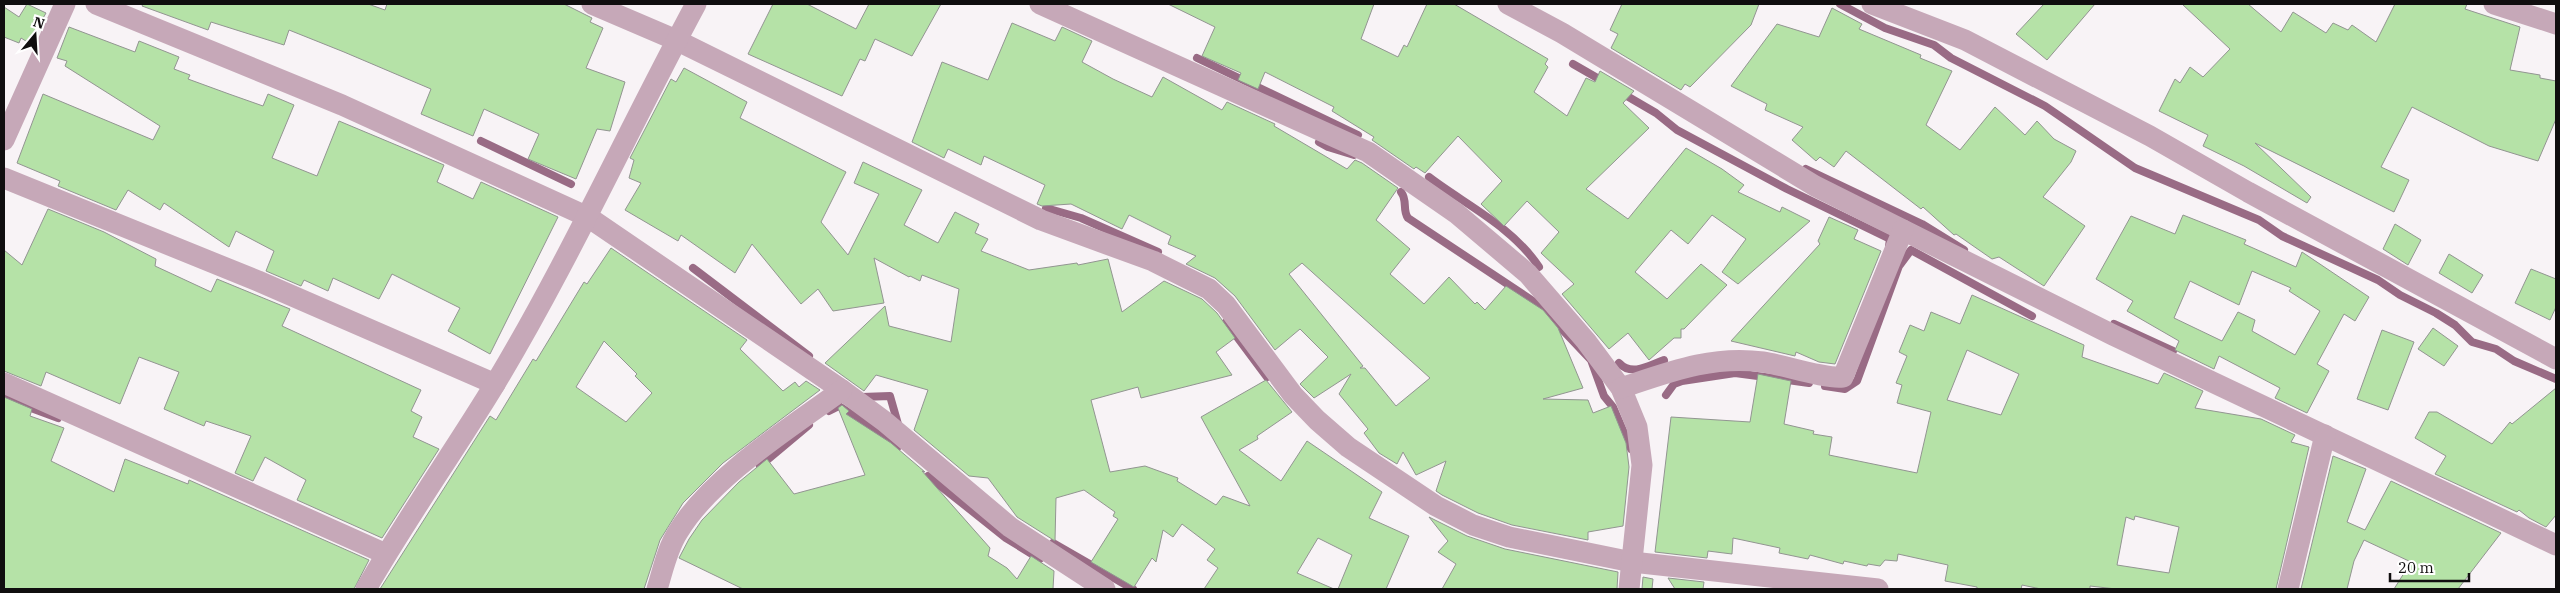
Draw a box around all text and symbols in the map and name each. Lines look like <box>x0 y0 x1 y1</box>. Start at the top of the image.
north arrow <box>10 10 60 60</box>
text: N <box>31 12 47 33</box>
scale bar <box>2390 550 2469 582</box>
text: 20 m <box>2398 558 2434 577</box>

